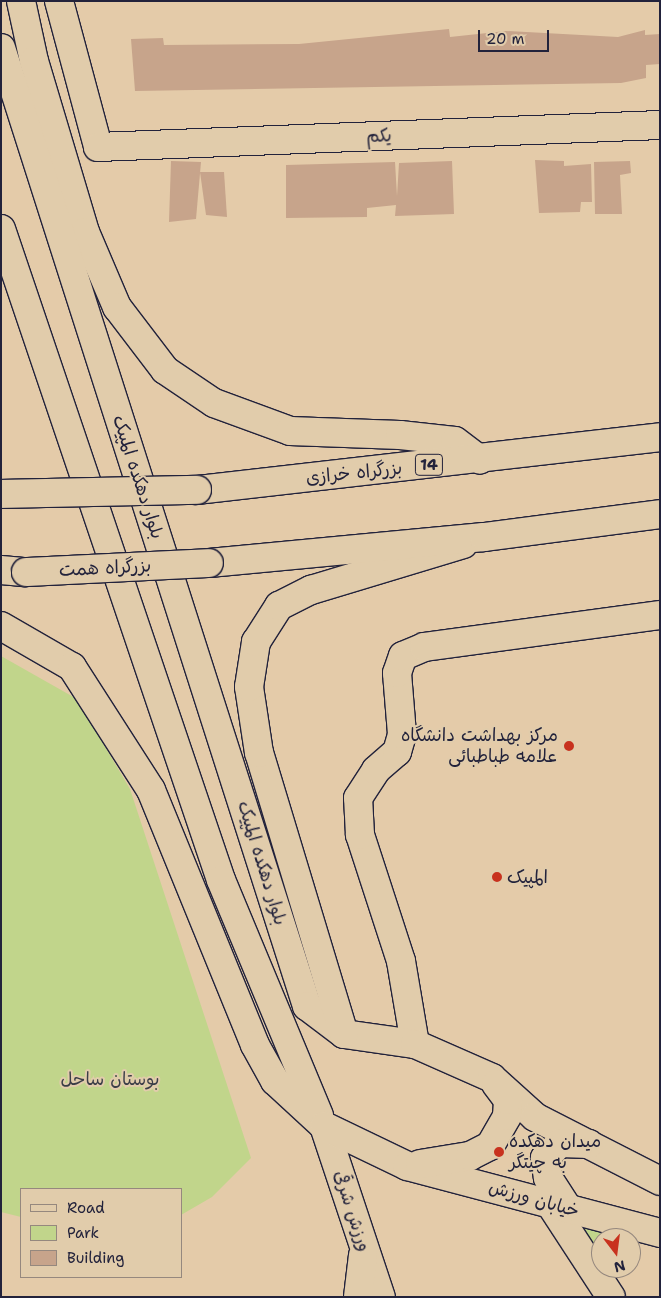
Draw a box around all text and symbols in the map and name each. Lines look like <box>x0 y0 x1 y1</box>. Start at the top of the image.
scale bar <box>481 20 552 52</box>
text: 20 m <box>486 29 525 49</box>
street label: یکم <box>366 125 392 147</box>
street label: بلوار دهکده المپیک <box>108 412 168 542</box>
road number: 14 <box>414 452 444 478</box>
street label: بزرگراه خرازی <box>305 457 403 489</box>
street label: بزرگراه همت <box>58 555 152 581</box>
place label: مرکز بهداشت دانشگاه علامه طباطبائی <box>401 725 558 768</box>
marker: مرکز بهداشت دانشگاه علامه طباطبائی <box>562 739 576 753</box>
street label: بلوار دهکده المپیک <box>233 798 291 928</box>
place label: المپیک <box>507 866 548 888</box>
marker: المپیک <box>491 871 503 883</box>
park label: بوستان ساحل <box>60 1068 160 1090</box>
place label: میدان دهکده به چیتگر <box>509 1131 601 1174</box>
marker: میدان دهکده به چیتگر <box>493 1146 505 1158</box>
street label: ورزش شرقی <box>329 1168 375 1254</box>
street label: خیابان ورزش <box>486 1176 582 1222</box>
legend <box>20 1188 182 1278</box>
text: Road <box>67 1198 105 1218</box>
text: Park <box>67 1223 99 1243</box>
north arrow <box>591 1228 641 1278</box>
text: Building <box>67 1248 124 1268</box>
text: N <box>612 1256 627 1277</box>

